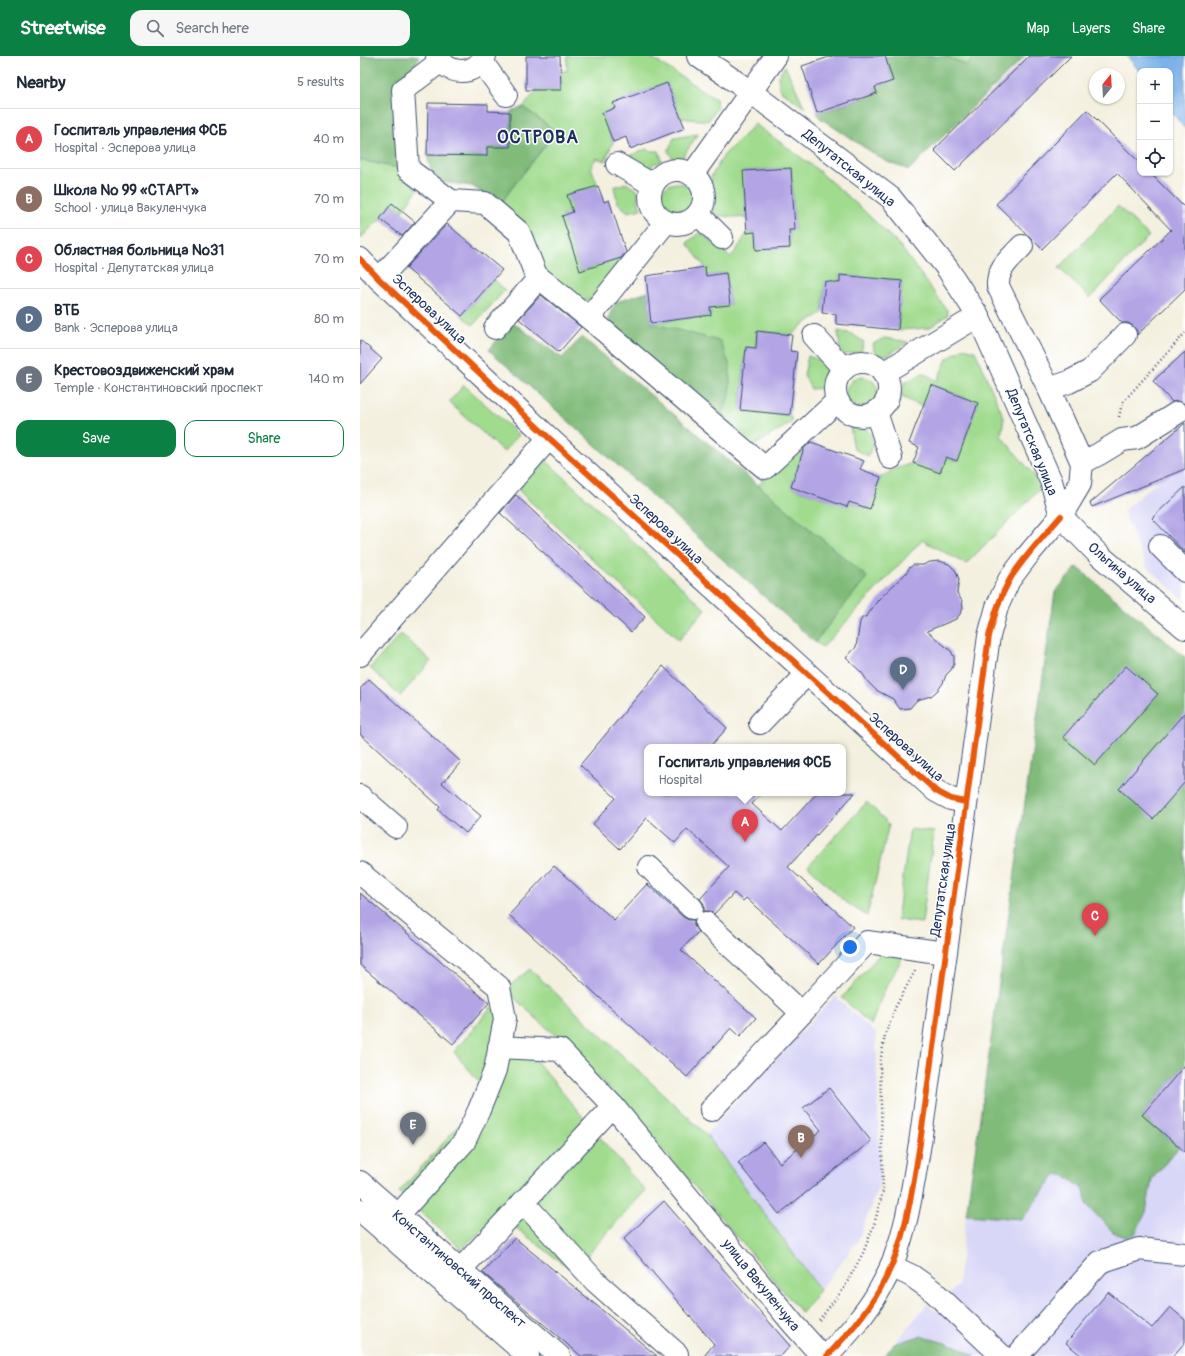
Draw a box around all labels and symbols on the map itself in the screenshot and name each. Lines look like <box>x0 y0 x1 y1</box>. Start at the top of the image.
north arrow <box>1089 68 1125 104</box>
street label: Депутатская улица <box>798 125 899 211</box>
district label: ОСТРОВА <box>497 126 579 149</box>
street label: Эсперова улица <box>388 270 470 348</box>
street label: Депутатская улица <box>1002 385 1061 498</box>
street label: Эсперова улица <box>625 490 707 568</box>
street label: Ольгина улица <box>1084 539 1160 607</box>
pin: D <box>890 657 916 690</box>
street label: Эсперова улица <box>865 709 947 785</box>
pin: A <box>732 809 758 842</box>
street label: Депутатская улица <box>926 822 959 939</box>
pin: C <box>1082 903 1108 936</box>
your location <box>840 937 860 957</box>
pin: E <box>400 1112 426 1145</box>
pin: B <box>788 1125 814 1158</box>
street label: Константиновский проспект <box>389 1206 529 1332</box>
street label: улица Вакуленчука <box>718 1235 803 1334</box>

